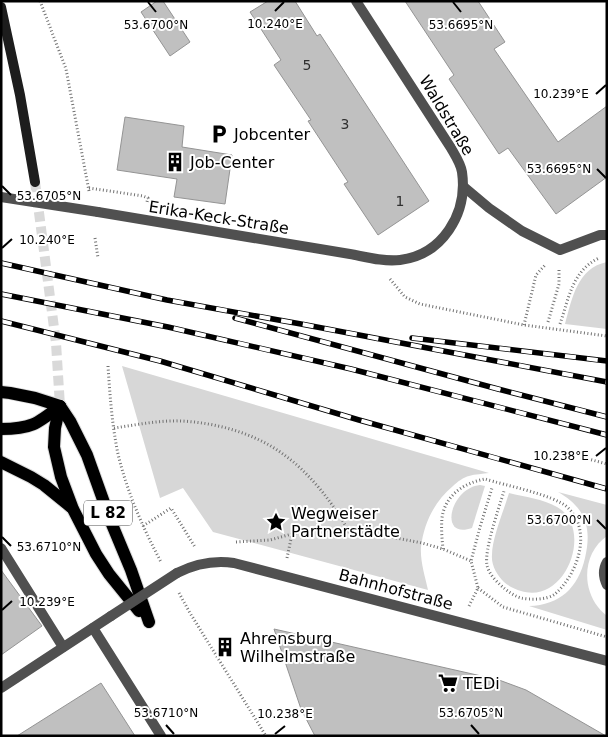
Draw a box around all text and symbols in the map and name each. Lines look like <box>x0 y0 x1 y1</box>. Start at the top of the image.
text: 10.240°E <box>247 17 303 31</box>
text: 53.6700°N <box>124 18 188 32</box>
text: 53.6695°N <box>429 18 493 32</box>
house number: 5 <box>303 57 311 73</box>
street label: Waldstraße <box>415 72 478 159</box>
text: 10.239°E <box>533 87 589 101</box>
house number: 3 <box>341 116 349 132</box>
parking icon: Jobcenter <box>208 123 230 145</box>
place label: Jobcenter <box>233 125 311 144</box>
building icon: Job-Center <box>164 151 186 173</box>
place label: Job-Center <box>189 153 275 172</box>
text: 53.6695°N <box>527 162 591 176</box>
text: 53.6705°N <box>17 189 81 203</box>
house number: 1 <box>396 193 404 209</box>
street label: Erika-Keck-Straße <box>147 197 290 238</box>
text: 10.240°E <box>19 233 75 247</box>
text: 10.238°E <box>533 449 589 463</box>
road number: L 82 <box>84 500 132 526</box>
place label: Wegweiser Partnerstädte <box>291 504 400 541</box>
place icon: Wegweiser Partnerstädte <box>265 511 287 533</box>
text: 53.6700°N <box>527 513 591 527</box>
text: 53.6710°N <box>17 540 81 554</box>
street label: Bahnhofstraße <box>337 565 455 614</box>
text: 10.239°E <box>19 595 75 609</box>
place label: Ahrensburg Wilhelmstraße <box>240 629 355 666</box>
building icon: Ahrensburg Wilhelmstraße <box>214 636 236 658</box>
supermarket icon: TEDi <box>437 672 459 694</box>
place label: TEDi <box>462 674 500 693</box>
text: 53.6710°N <box>134 706 198 720</box>
text: 53.6705°N <box>439 706 503 720</box>
text: 10.238°E <box>257 707 313 721</box>

